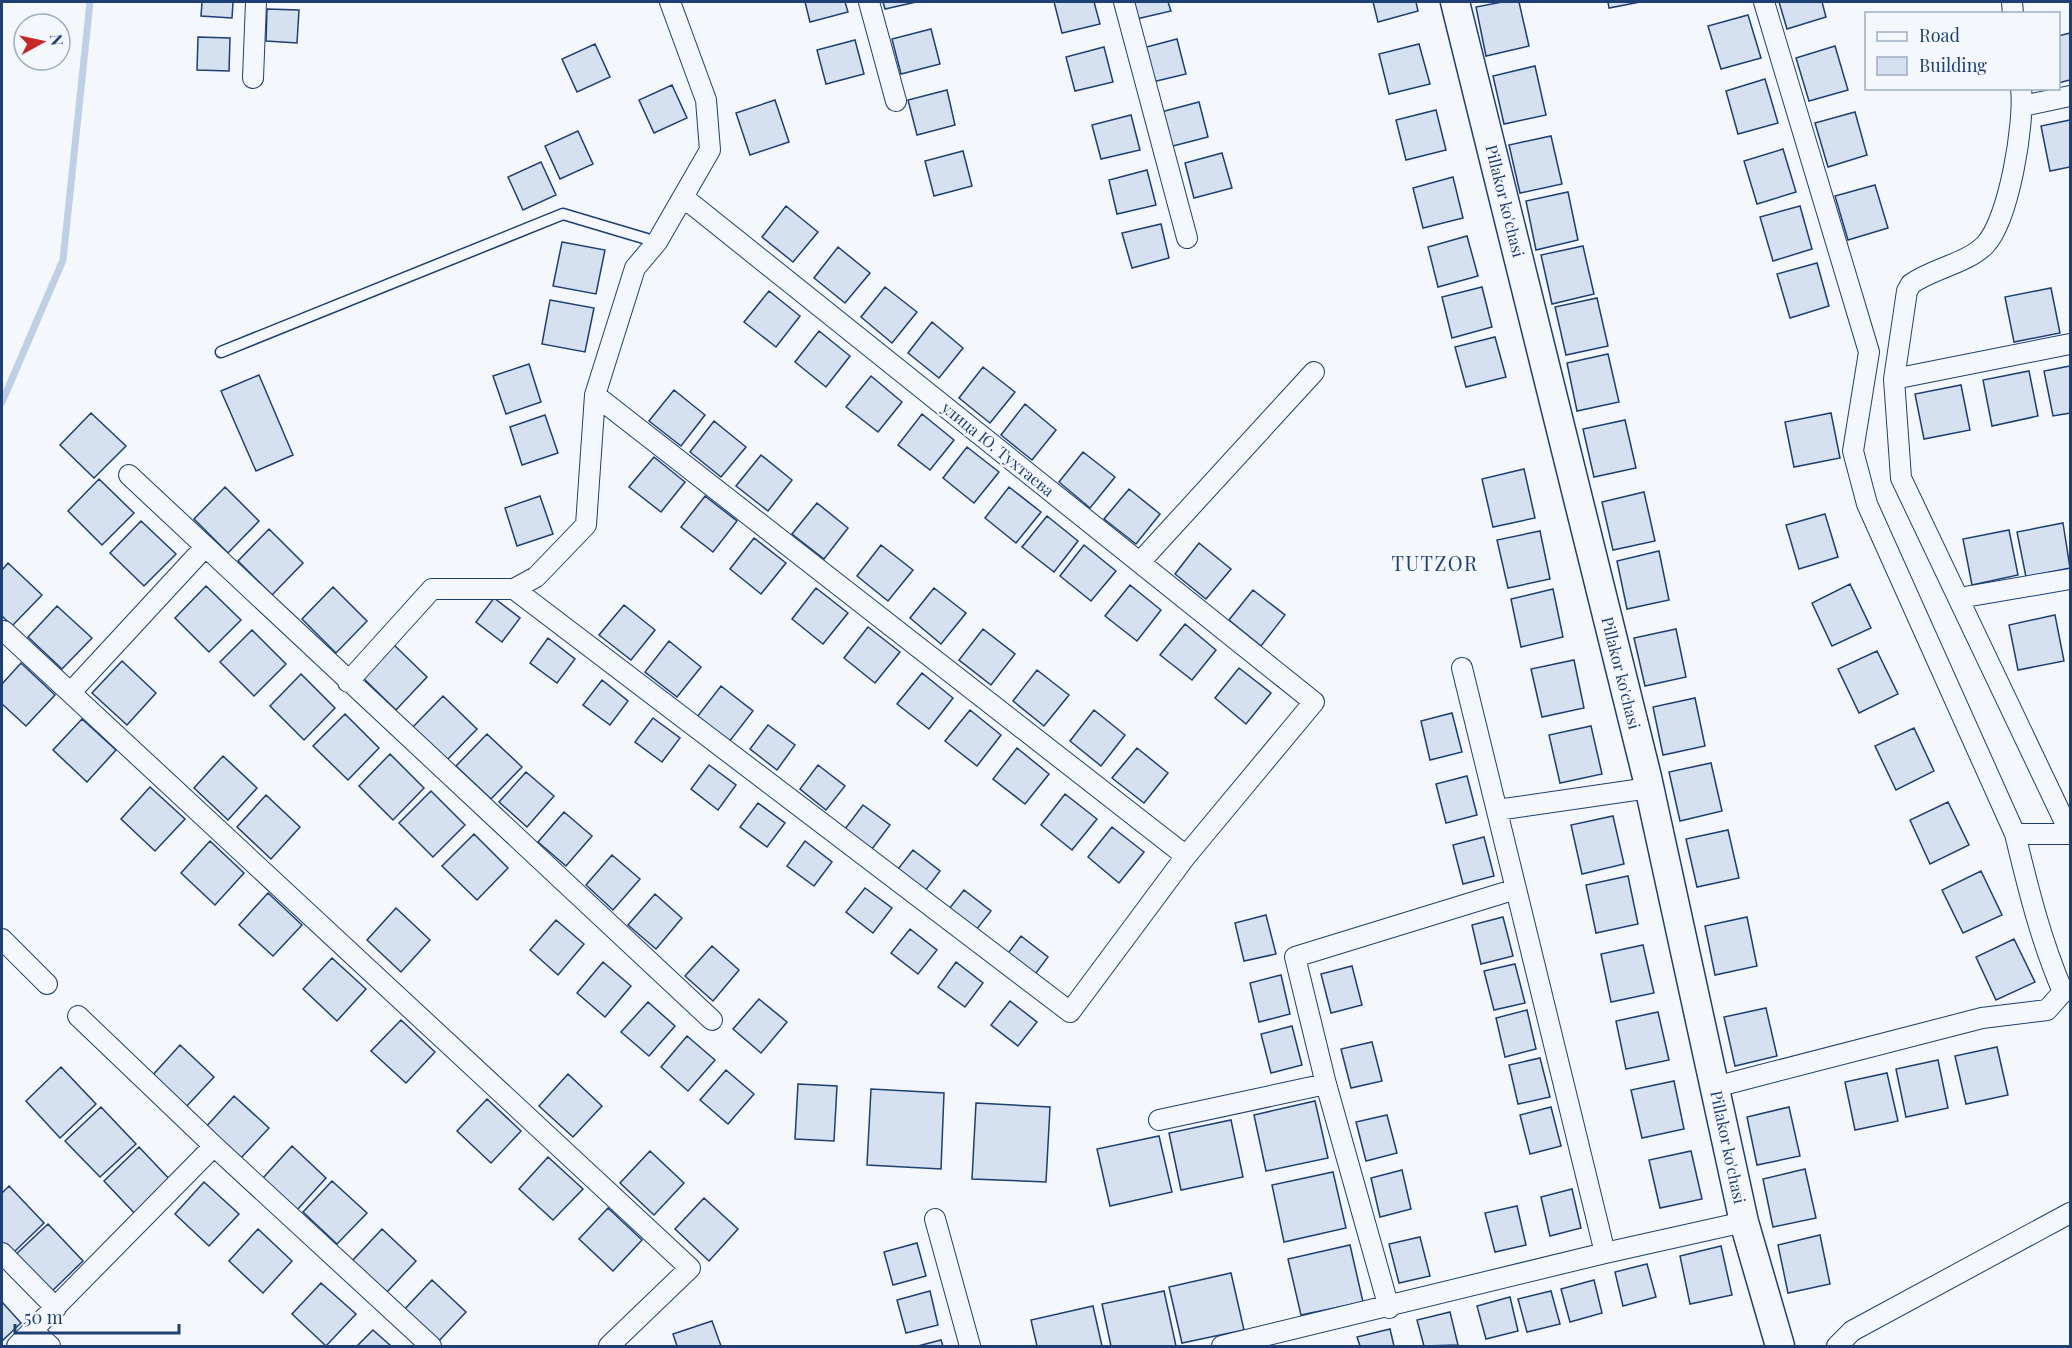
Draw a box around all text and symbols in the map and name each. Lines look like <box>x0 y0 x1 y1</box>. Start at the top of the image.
north arrow <box>12 12 72 72</box>
legend <box>1865 12 2060 90</box>
text: Road <box>1919 23 1960 47</box>
text: N <box>46 33 69 47</box>
text: Building <box>1919 53 1987 77</box>
street label: Pillakor ko'chasi <box>1481 142 1530 260</box>
street label: улица Ю. Тухтаева <box>937 396 1059 501</box>
district label: TUTZOR <box>1392 549 1478 576</box>
street label: Pillakor ko'chasi <box>1597 614 1646 732</box>
street label: Pillakor ko'chasi <box>1706 1088 1751 1206</box>
scale bar <box>15 1297 178 1335</box>
text: 50 m <box>24 1305 63 1329</box>

